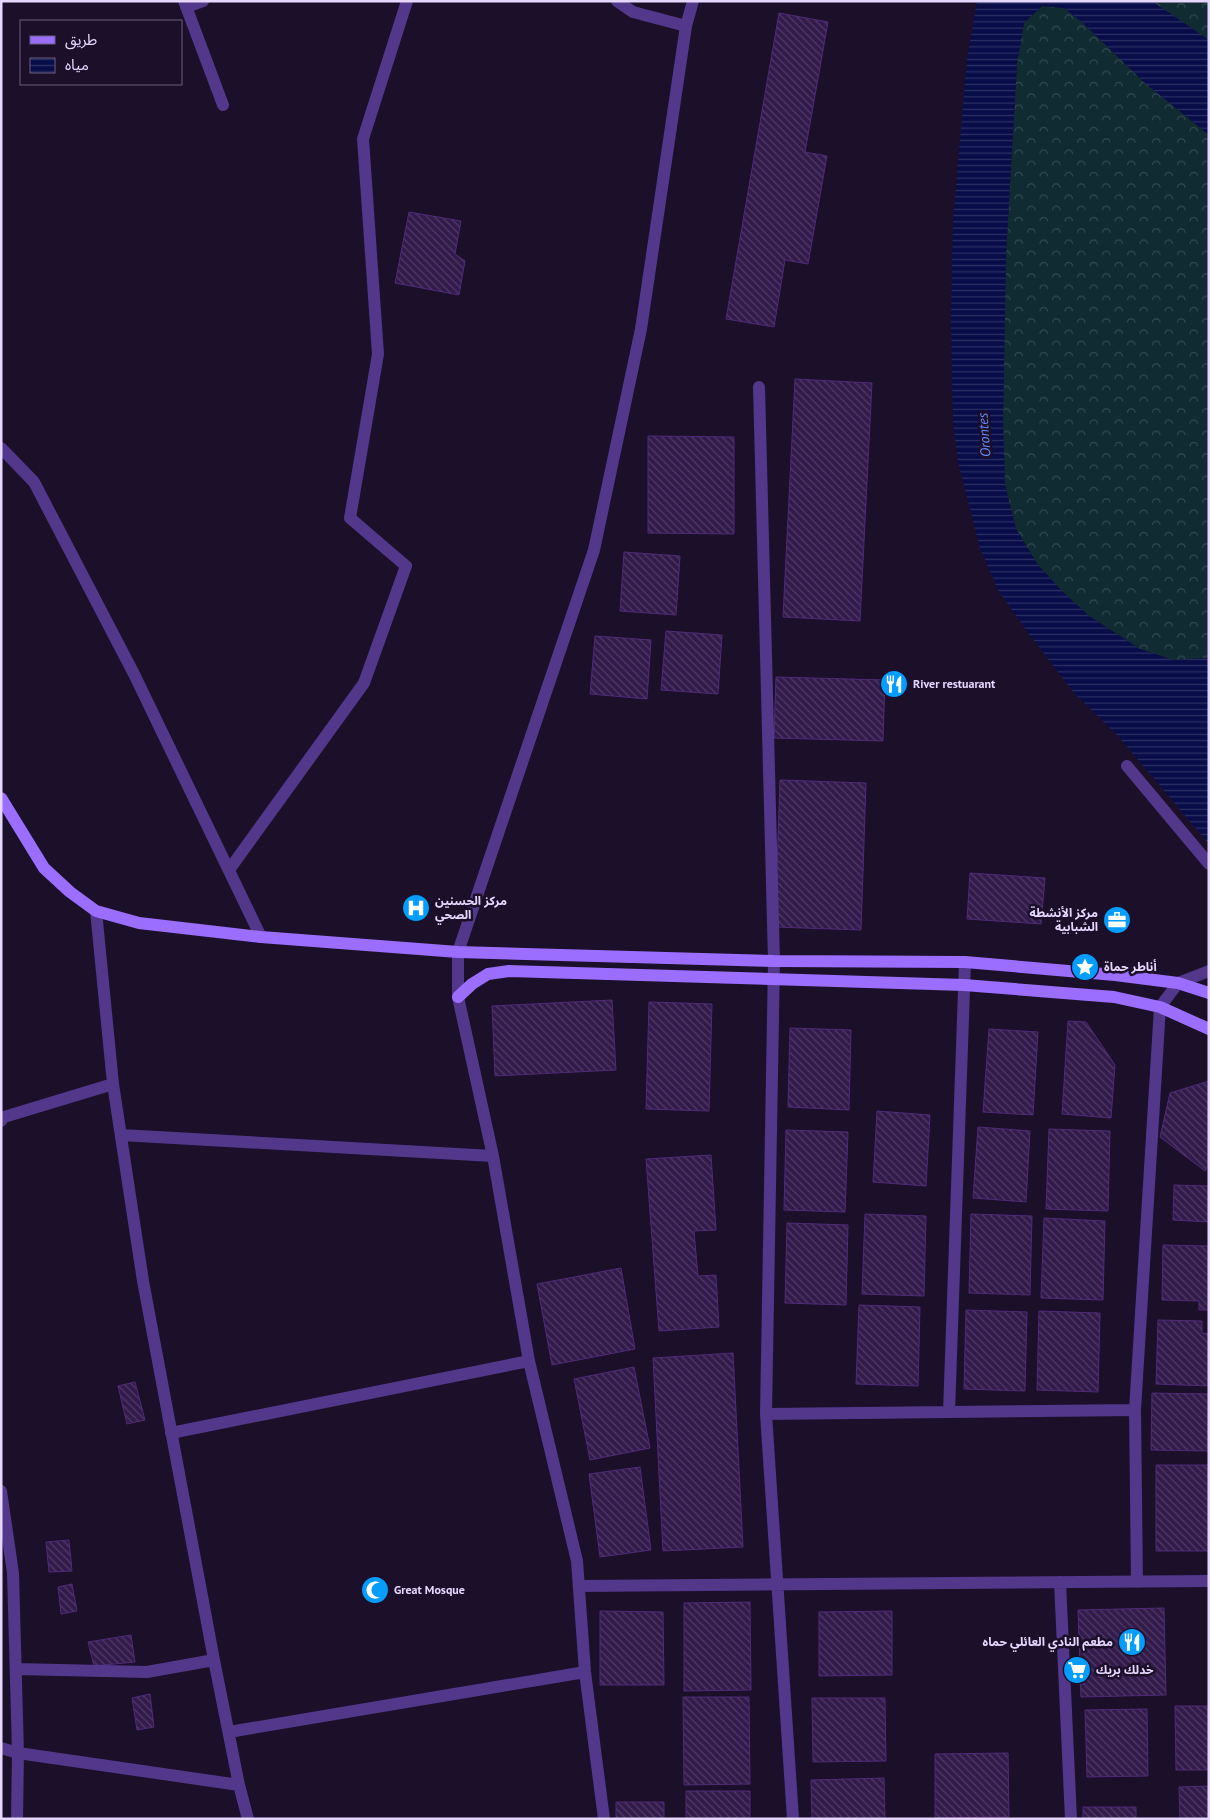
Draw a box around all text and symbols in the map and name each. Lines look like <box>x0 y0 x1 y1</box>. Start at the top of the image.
legend <box>20 20 182 85</box>
text: طريق <box>65 30 97 50</box>
text: مياه <box>65 55 89 74</box>
water label: Orontes <box>973 412 995 458</box>
restaurant icon: River restuarant <box>879 669 909 699</box>
place label: River restuarant <box>913 676 996 691</box>
hospital icon: مركز الحسنين الصحي <box>401 893 431 923</box>
place label: مركز الحسنين الصحي <box>435 893 507 925</box>
place label: مركز الأنشطة الشبابية <box>1030 905 1098 934</box>
office icon: مركز الأنشطة الشبابية <box>1102 905 1132 935</box>
place icon: أناطر حماة <box>1070 952 1100 982</box>
place label: أناطر حماة <box>1104 959 1157 974</box>
mosque icon: Great Mosque <box>360 1575 390 1605</box>
place label: Great Mosque <box>394 1582 465 1597</box>
restaurant icon: مطعم النادي العائلي حماه <box>1117 1627 1147 1657</box>
place label: مطعم النادي العائلي حماه <box>983 1634 1113 1652</box>
supermarket icon: خدلك بريك <box>1062 1655 1092 1685</box>
place label: خدلك بريك <box>1096 1662 1154 1677</box>

